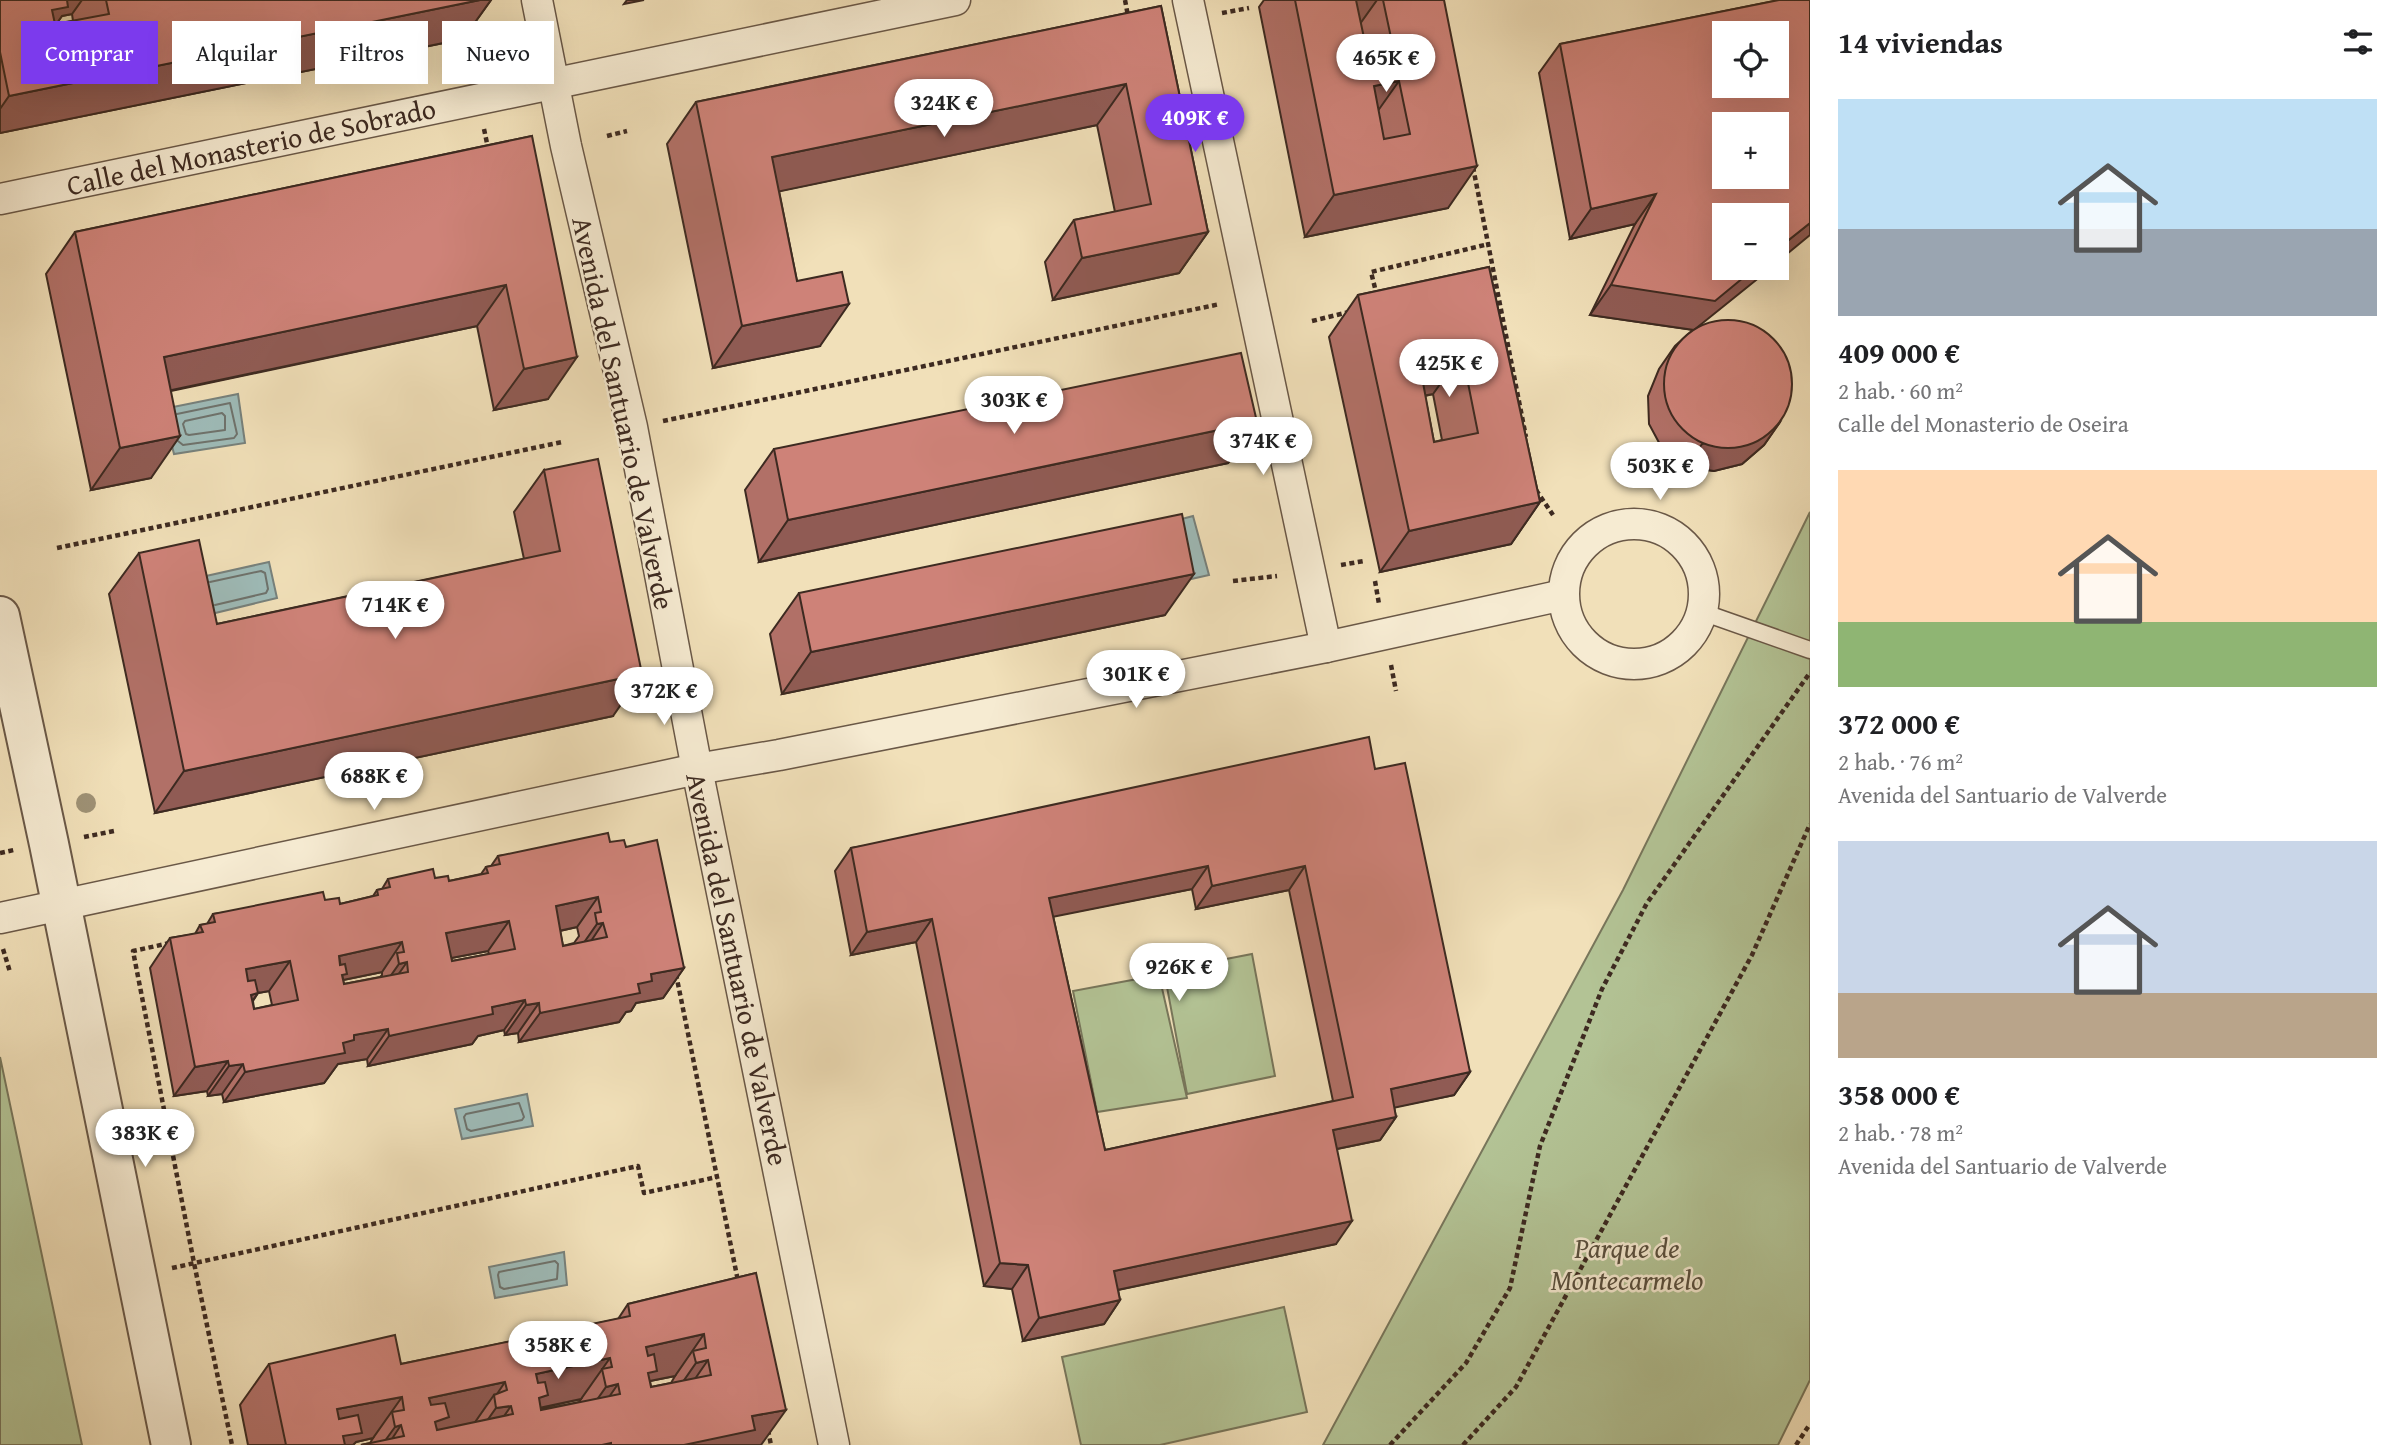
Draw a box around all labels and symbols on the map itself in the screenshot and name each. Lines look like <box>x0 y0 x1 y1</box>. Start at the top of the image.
pin: 465K € <box>1329 34 1443 94</box>
pin: 324K € <box>887 80 1001 139</box>
street label: Calle del Monasterio de Sobrado <box>63 87 439 205</box>
pin: 409K € <box>1138 94 1252 154</box>
street label: Avenida del Santuario de Valverde <box>562 213 686 613</box>
pin: 425K € <box>1392 340 1506 399</box>
pin: 303K € <box>957 376 1071 436</box>
pin: 374K € <box>1206 418 1320 477</box>
pin: 503K € <box>1603 442 1717 502</box>
pin: 714K € <box>338 582 452 641</box>
pin: 301K € <box>1079 650 1193 710</box>
pin: 372K € <box>607 668 721 727</box>
pin: 688K € <box>317 752 431 812</box>
street label: Avenida del Santuario de Valverde <box>676 769 800 1169</box>
pin: 926K € <box>1122 944 1236 1003</box>
pin: 383K € <box>88 1110 202 1169</box>
park label: Parque de Montecarmelo <box>1551 1227 1703 1300</box>
pin: 358K € <box>501 1322 615 1381</box>

